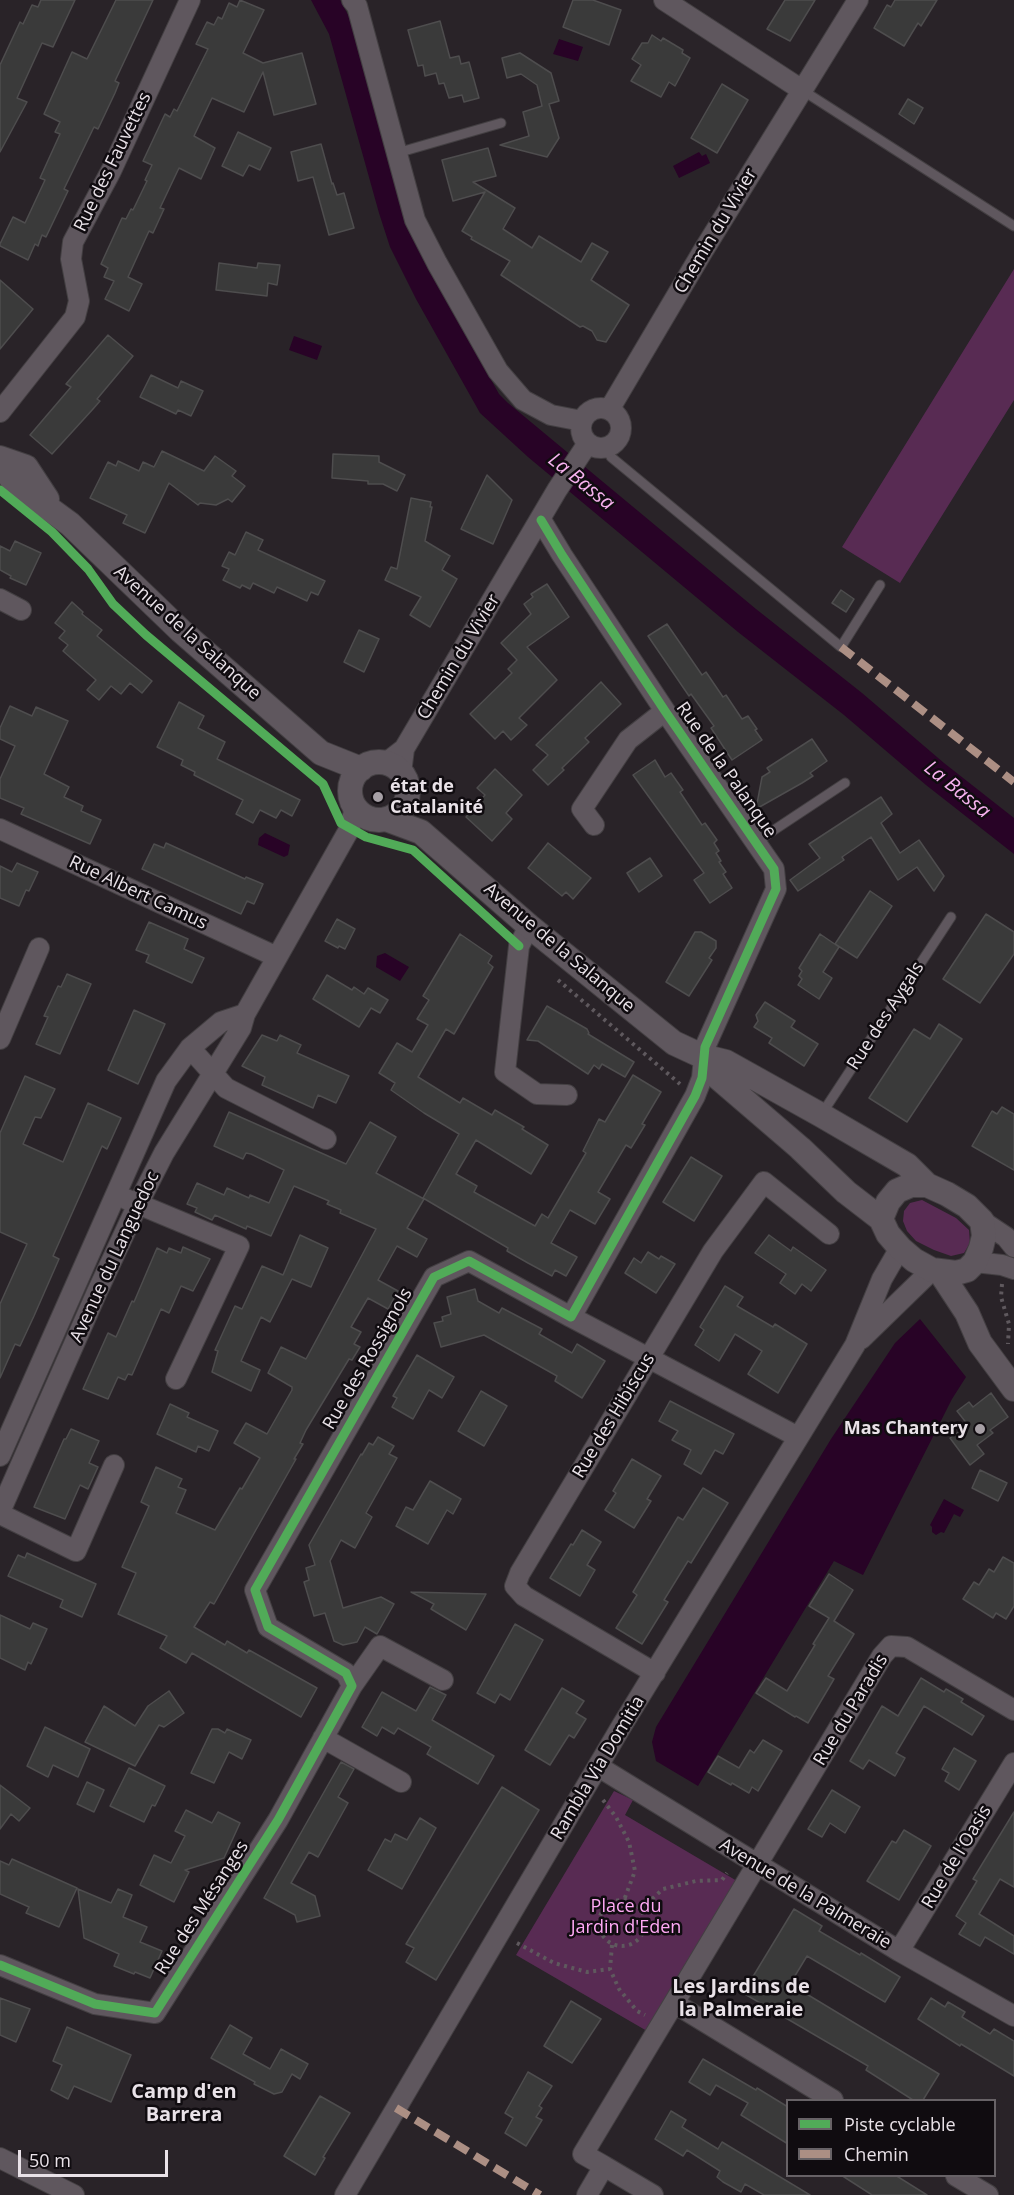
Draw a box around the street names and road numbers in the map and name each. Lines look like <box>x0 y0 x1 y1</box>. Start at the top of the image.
street label: Rue des Fauvettes <box>70 89 156 235</box>
street label: Chemin du Vivier <box>670 164 762 298</box>
street label: Avenue de la Salanque <box>109 561 265 705</box>
street label: Chemin du Vivier <box>413 590 505 724</box>
street label: Rue de la Palanque <box>671 698 781 842</box>
street label: Rue Albert Camus <box>65 852 211 934</box>
street label: Avenue de la Salanque <box>479 879 639 1017</box>
street label: Rue des Aygals <box>843 958 929 1074</box>
street label: Avenue du Languedoc <box>66 1168 164 1346</box>
street label: Rue des Rossignols <box>319 1284 417 1434</box>
street label: Rue des Hibiscus <box>568 1350 660 1482</box>
street label: Rue du Paradis <box>809 1650 893 1770</box>
street label: Rambla Via Domitia <box>547 1692 649 1844</box>
street label: Rue de l'Oasis <box>918 1801 996 1913</box>
street label: Avenue de la Palmeraie <box>715 1834 895 1954</box>
street label: Rue des Mésanges <box>151 1837 253 1979</box>

